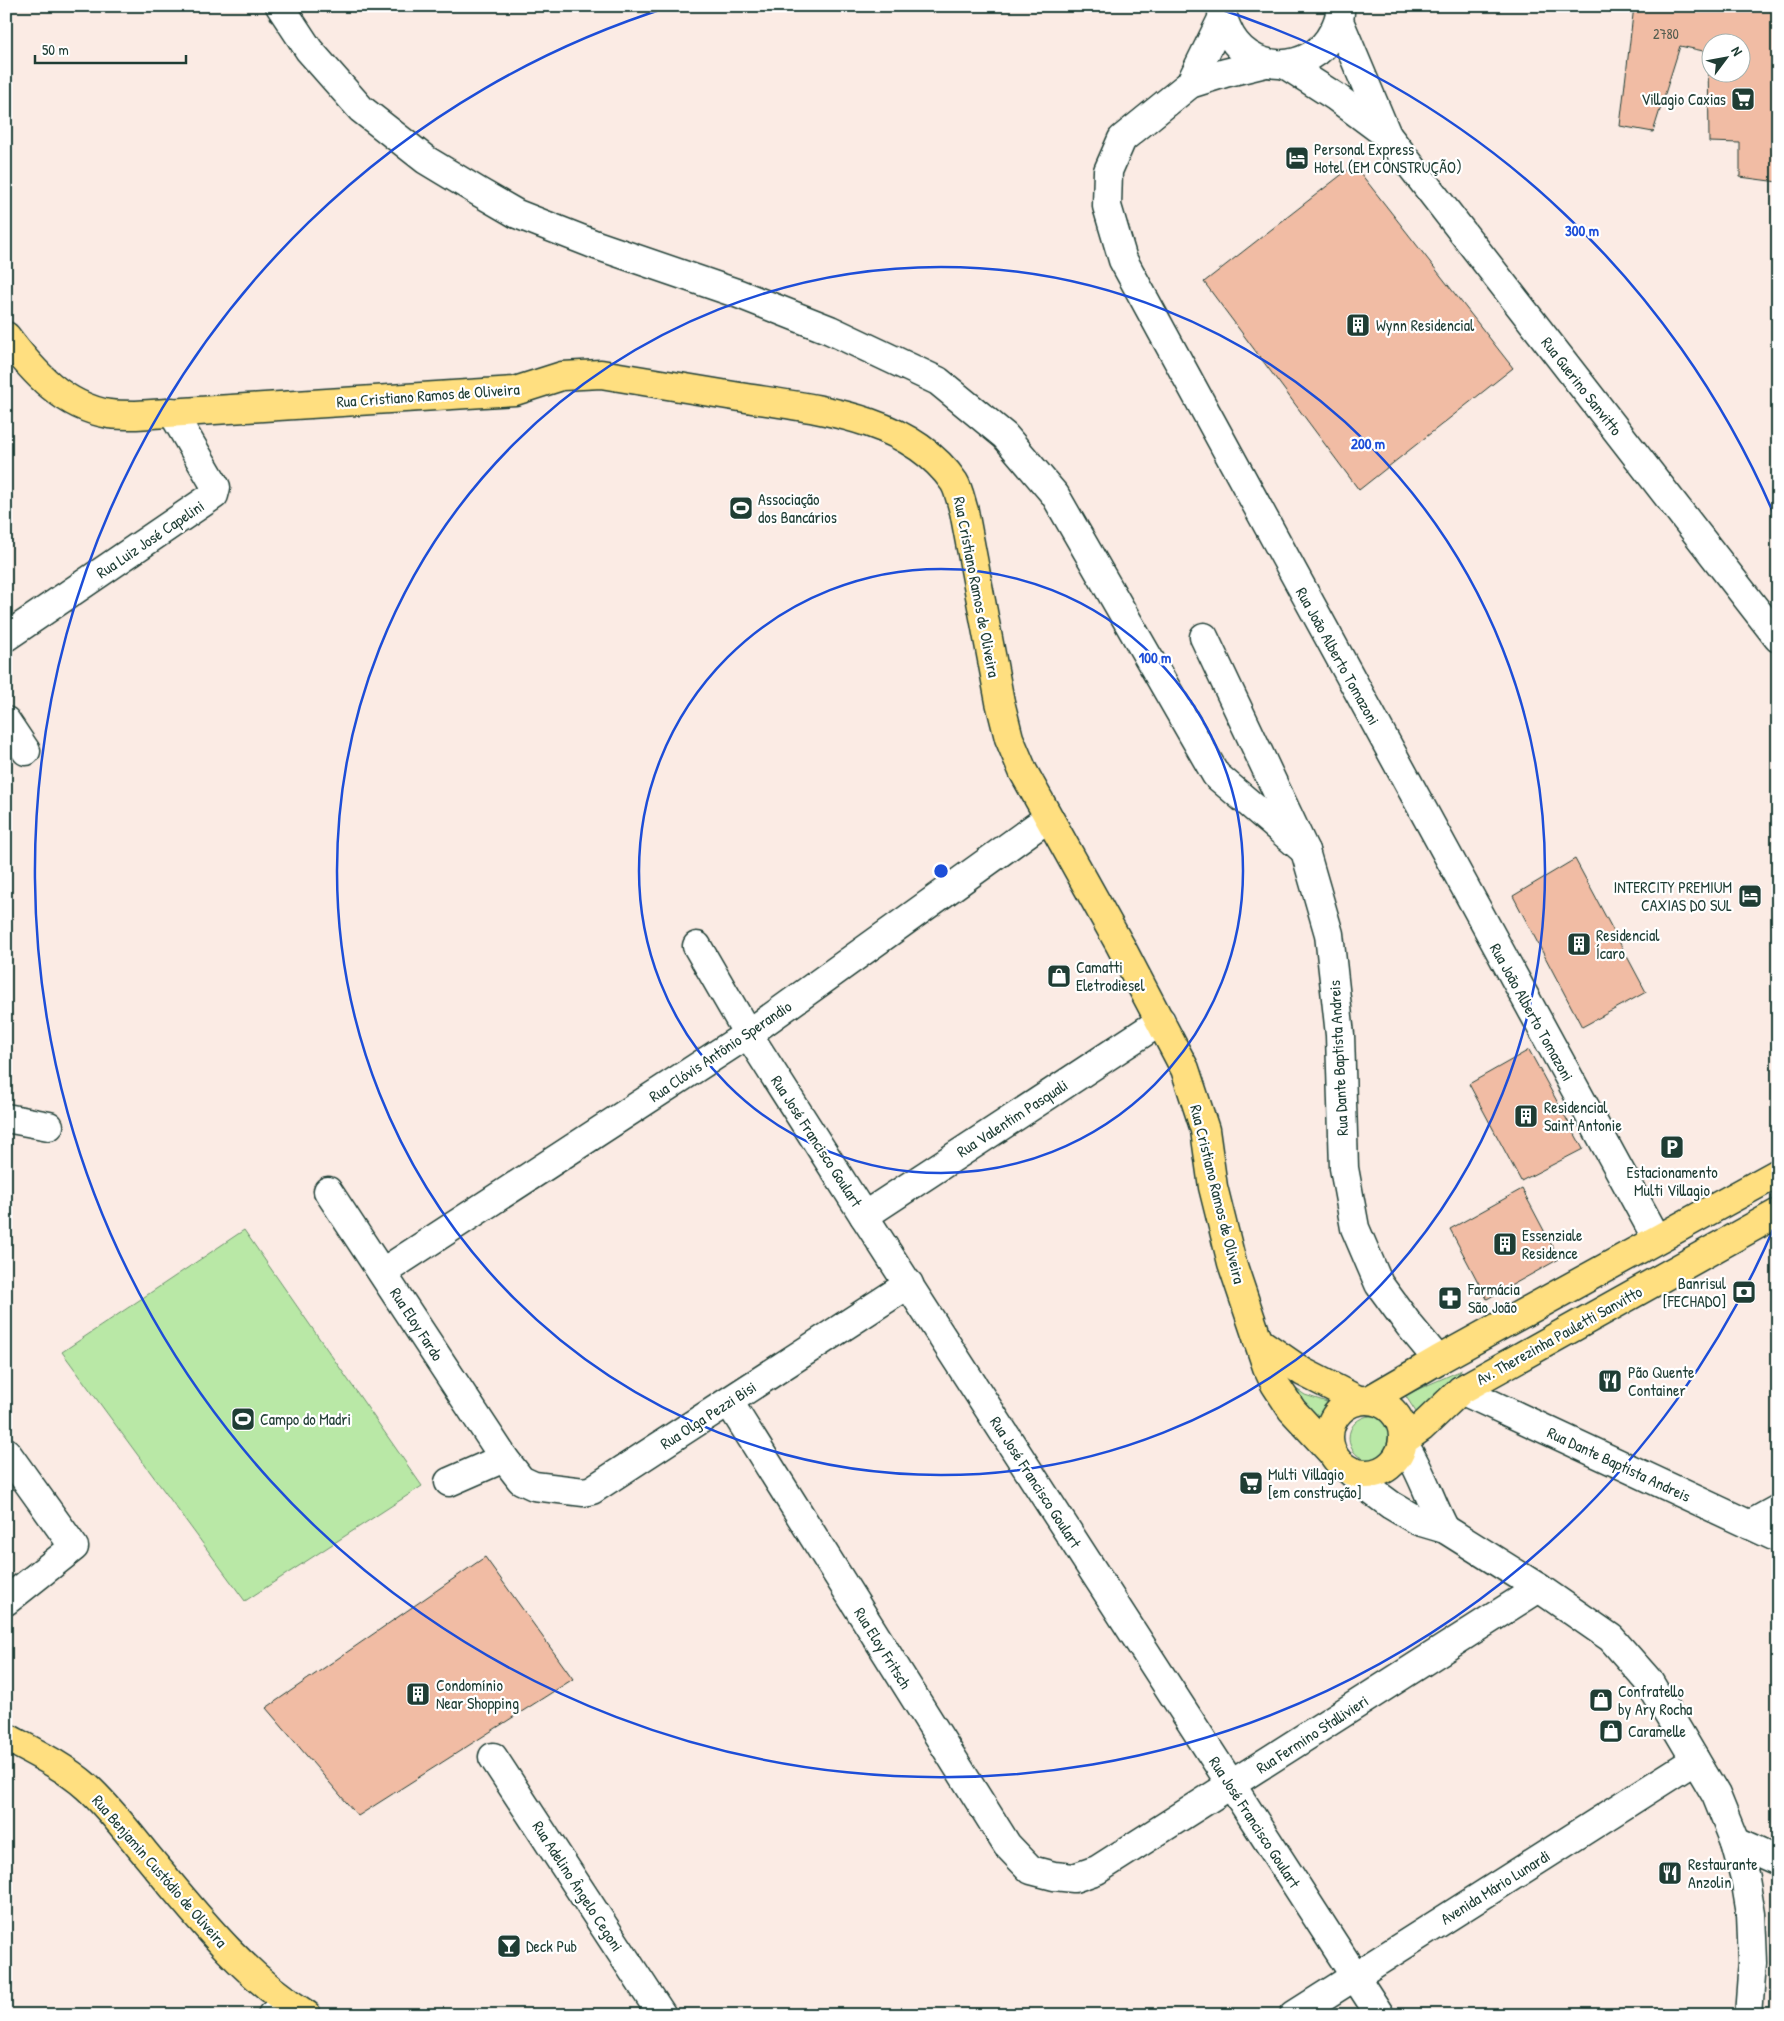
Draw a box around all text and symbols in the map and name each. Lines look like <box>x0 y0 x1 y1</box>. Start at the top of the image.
house number: 2780 <box>1653 24 1679 43</box>
scale bar <box>35 32 186 64</box>
north arrow <box>1702 32 1752 82</box>
text: 50 m <box>42 39 69 60</box>
text: N <box>1727 43 1748 60</box>
supermarket icon: Villagio Caxias <box>1730 86 1756 112</box>
place label: Villagio Caxias <box>1641 88 1726 110</box>
place label: Personal Express Hotel (EM CONSTRUÇÃO) <box>1314 138 1462 178</box>
hotel icon: Personal Express Hotel (EM CONSTRUÇÃO) <box>1284 145 1310 171</box>
text: 300 m <box>1565 220 1599 241</box>
building icon: Wynn Residencial <box>1345 312 1371 338</box>
place label: Wynn Residencial <box>1376 314 1475 336</box>
street label: Rua Guerino Sanvitto <box>1537 332 1628 440</box>
street label: Rua Cristiano Ramos de Oliveira <box>336 378 520 412</box>
text: 200 m <box>1351 433 1385 454</box>
place label: Associação dos Bancários <box>758 488 837 528</box>
street label: Rua Luiz José Capelini <box>92 495 208 583</box>
sports icon: Associação dos Bancários <box>728 495 754 521</box>
street label: Rua Cristiano Ramos de Oliveira <box>949 495 1005 679</box>
street label: Rua João Alberto Tomazoni <box>1291 583 1385 729</box>
text: 100 m <box>1139 647 1171 668</box>
centre of rings <box>932 862 950 880</box>
place label: INTERCITY PREMIUM CAXIAS DO SUL <box>1614 876 1732 916</box>
hotel icon: INTERCITY PREMIUM CAXIAS DO SUL <box>1737 883 1763 909</box>
place label: Residencial Ícaro <box>1596 924 1660 964</box>
building icon: Residencial Ícaro <box>1566 931 1592 957</box>
street label: Rua João Alberto Tomazoni <box>1485 939 1579 1085</box>
place label: Camatti Eletrodiesel <box>1076 956 1146 996</box>
shop icon: Camatti Eletrodiesel <box>1046 963 1072 989</box>
street label: Rua Dante Baptista Andreis <box>1323 980 1353 1136</box>
street label: Rua Clóvis Antônio Sperandio <box>644 995 796 1107</box>
street label: Rua José Francisco Goulart <box>766 1071 868 1212</box>
street label: Rua Valentim Pasquali <box>952 1074 1072 1162</box>
place label: Residencial Saint Antonie <box>1544 1096 1622 1136</box>
street label: Rua Cristiano Ramos de Oliveira <box>1185 1102 1251 1286</box>
building icon: Residencial Saint Antonie <box>1513 1103 1539 1129</box>
parking icon: Estacionamento Multi Villagio <box>1659 1134 1685 1160</box>
place label: Estacionamento Multi Villagio <box>1626 1161 1718 1201</box>
place label: Essenziale Residence <box>1522 1224 1583 1264</box>
building icon: Essenziale Residence <box>1492 1231 1518 1257</box>
place label: Banrisul [FECHADO] <box>1663 1272 1727 1312</box>
place label: Farmácia São João <box>1467 1278 1520 1318</box>
bank icon: Banrisul [FECHADO] <box>1731 1279 1757 1305</box>
street label: Av. Therezinha Pauletti Sanvitto <box>1472 1280 1646 1390</box>
street label: Rua Eloy Fardo <box>385 1283 449 1365</box>
pharmacy icon: Farmácia São João <box>1437 1285 1463 1311</box>
place label: Pão Quente Container <box>1628 1361 1695 1401</box>
restaurant icon: Pão Quente Container <box>1597 1368 1623 1394</box>
street label: Rua Olga Pezzi Bisi <box>656 1376 760 1454</box>
sports icon: Campo do Madri <box>230 1406 256 1432</box>
place label: Campo do Madri <box>260 1408 351 1430</box>
street label: Rua José Francisco Goulart <box>985 1412 1087 1553</box>
street label: Rua Dante Baptista Andreis <box>1544 1421 1694 1507</box>
place label: Multi Villagio [em construção] <box>1268 1463 1362 1503</box>
supermarket icon: Multi Villagio [em construção] <box>1238 1470 1264 1496</box>
street label: Rua Eloy Fritsch <box>849 1603 917 1693</box>
place label: Condomínio Near Shopping <box>436 1674 519 1714</box>
place label: Confratello by Ary Rocha <box>1618 1680 1692 1720</box>
building icon: Condomínio Near Shopping <box>405 1681 431 1707</box>
shop icon: Confratello by Ary Rocha <box>1588 1687 1614 1713</box>
street label: Rua Fermino Stallivieri <box>1252 1689 1372 1779</box>
shop icon: Caramelle <box>1598 1718 1624 1744</box>
place label: Caramelle <box>1628 1720 1687 1742</box>
street label: Rua José Francisco Goulart <box>1204 1752 1306 1893</box>
street label: Rua Benjamin Custódio de Oliveira <box>87 1790 233 1952</box>
street label: Rua Adelino Ângelo Cegoni <box>527 1816 629 1956</box>
street label: Avenida Mário Lunardi <box>1436 1845 1554 1929</box>
place label: Restaurante Anzolin <box>1688 1853 1758 1893</box>
restaurant icon: Restaurante Anzolin <box>1657 1860 1683 1886</box>
bar icon: Deck Pub <box>496 1933 522 1959</box>
place label: Deck Pub <box>526 1935 577 1957</box>

